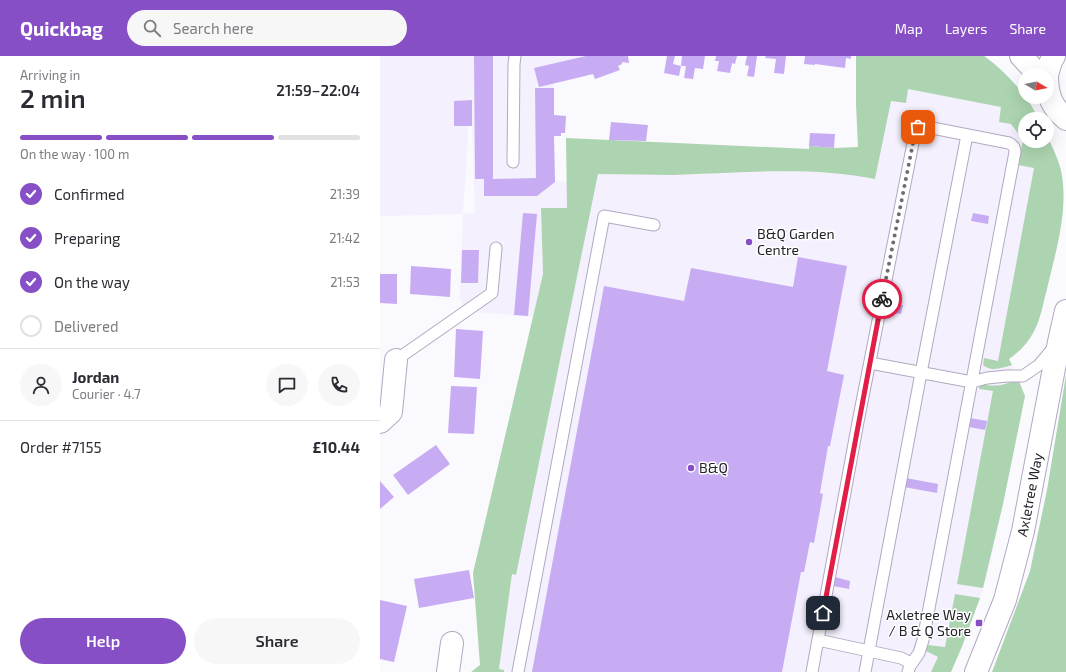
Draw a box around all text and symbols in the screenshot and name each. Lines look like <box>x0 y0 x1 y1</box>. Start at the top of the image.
search box <box>127 10 407 46</box>
text: Quickbag <box>20 17 103 40</box>
icon: search <box>141 17 163 39</box>
text: Search here <box>173 19 254 37</box>
text: Map <box>895 20 923 37</box>
text: Layers <box>945 20 987 37</box>
text: Share <box>1009 20 1046 37</box>
text: Arriving in <box>20 67 80 83</box>
north arrow <box>1018 68 1054 104</box>
map controls <box>1018 68 1054 148</box>
text: 21:59–22:04 <box>276 81 360 99</box>
text: 2 min <box>20 82 86 113</box>
pin <box>901 110 935 144</box>
button: locate <box>1018 112 1054 148</box>
icon: bag <box>907 116 929 138</box>
text: On the way · 100 m <box>20 146 129 162</box>
icon: check <box>20 183 42 205</box>
text: Confirmed <box>54 185 125 203</box>
text: 21:39 <box>330 186 360 202</box>
place label: B&Q Garden Centre <box>757 225 835 258</box>
icon: check <box>20 227 42 249</box>
text: Preparing <box>54 229 120 247</box>
text: 21:42 <box>329 230 360 246</box>
marker: B&Q Garden Centre <box>744 237 754 247</box>
icon: check <box>20 271 42 293</box>
text: On the way <box>54 273 130 291</box>
text: 21:53 <box>330 274 360 290</box>
courier <box>862 279 902 319</box>
icon: bike <box>871 288 893 310</box>
text: Delivered <box>54 317 119 335</box>
button: person <box>20 364 62 406</box>
button: chat <box>266 364 308 406</box>
button: phone <box>318 364 360 406</box>
text: Jordan <box>72 368 119 386</box>
text: Courier · 4.7 <box>72 386 141 402</box>
text: Order #7155 <box>20 438 102 456</box>
text: £10.44 <box>313 438 360 456</box>
street label: Axletree Way <box>1013 451 1046 538</box>
place label: B&Q <box>699 459 728 476</box>
marker: B&Q <box>686 463 696 473</box>
pin <box>806 596 840 630</box>
icon: home <box>812 602 834 624</box>
place label: Axletree Way / B & Q Store <box>886 606 972 639</box>
button: Help <box>20 618 186 664</box>
button: Share <box>194 618 360 664</box>
marker: Axletree Way / B & Q Store <box>974 618 984 628</box>

